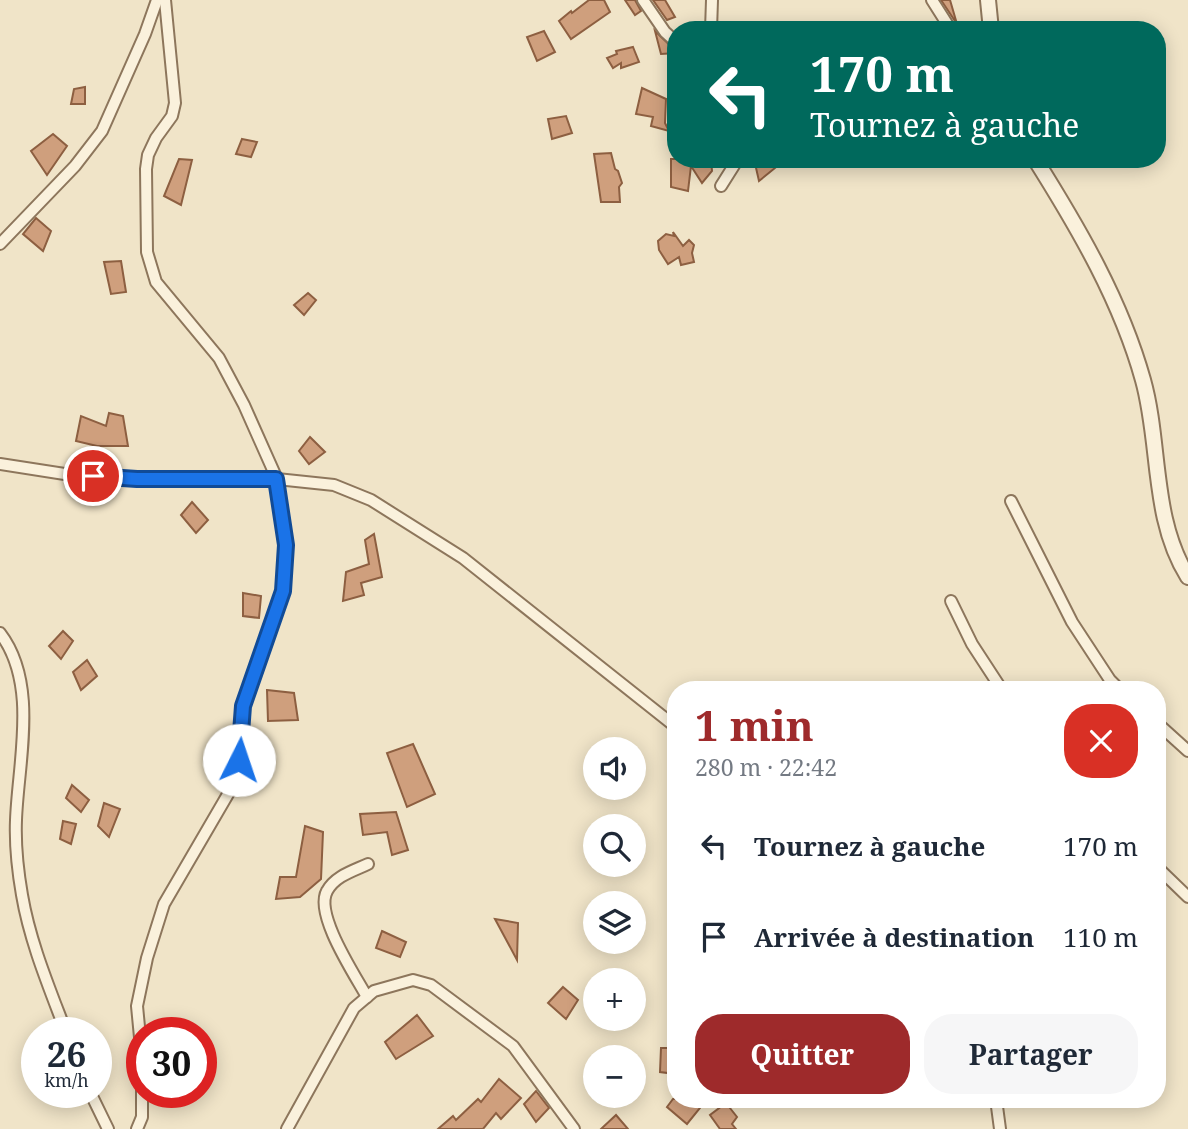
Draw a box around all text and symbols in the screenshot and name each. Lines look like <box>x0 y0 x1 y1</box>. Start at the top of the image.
text: 170 m <box>810 40 954 106</box>
icon: left <box>695 49 786 140</box>
text: Tournez à gauche <box>810 103 1079 146</box>
pin <box>63 446 123 506</box>
icon: arrive <box>74 457 112 495</box>
text: 1 min <box>695 696 814 753</box>
button: close <box>1064 704 1138 778</box>
position arrow <box>202 723 276 797</box>
map controls <box>583 737 646 1108</box>
button: sound <box>583 737 646 800</box>
text: 280 m · 22:42 <box>695 751 837 783</box>
button: search <box>583 814 646 877</box>
icon: left <box>695 827 733 865</box>
text: Tournez à gauche <box>754 828 985 864</box>
text: 170 m <box>1063 828 1138 864</box>
button: layers <box>583 891 646 954</box>
icon: arrive <box>695 918 733 956</box>
text: Arrivée à destination <box>754 919 1034 955</box>
text: 110 m <box>1063 919 1138 955</box>
button: + <box>583 968 646 1031</box>
button: Quitter <box>695 1014 910 1094</box>
button: Partager <box>924 1014 1138 1094</box>
speed limit sign: 30 <box>126 1017 217 1108</box>
text: 26 <box>47 1030 86 1077</box>
button: − <box>583 1045 646 1108</box>
text: km/h <box>44 1068 89 1092</box>

